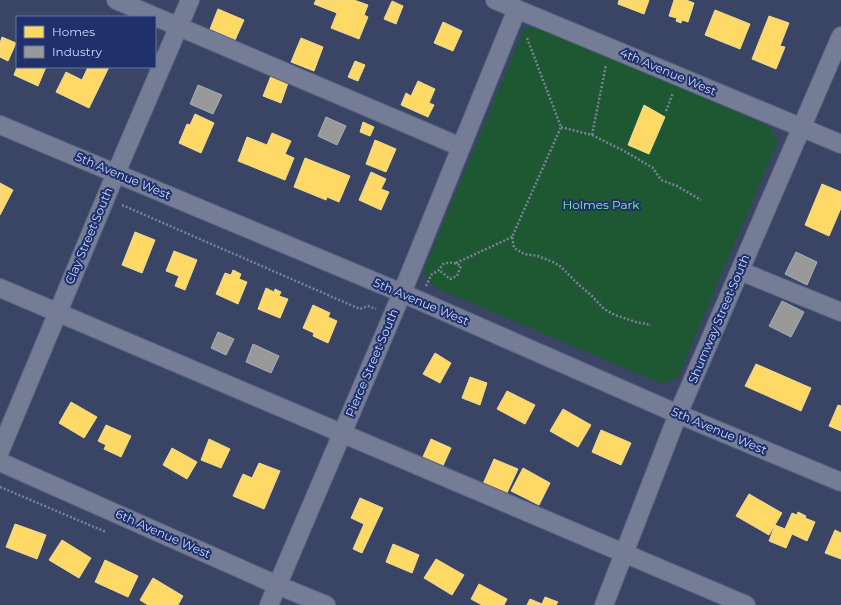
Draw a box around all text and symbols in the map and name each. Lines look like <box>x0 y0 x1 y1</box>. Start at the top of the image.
legend <box>16 16 156 68</box>
text: Homes <box>52 24 95 39</box>
text: Industry <box>52 44 102 59</box>
street label: 4th Avenue West <box>618 44 719 99</box>
street label: 5th Avenue West <box>73 149 173 202</box>
street label: Clay Street South <box>61 185 116 286</box>
park label: Holmes Park <box>563 197 640 212</box>
street label: Shumway Street South <box>685 252 752 385</box>
street label: 5th Avenue West <box>371 275 471 328</box>
street label: Pierce Street South <box>342 306 401 419</box>
street label: 5th Avenue West <box>669 404 769 457</box>
street label: 6th Avenue West <box>113 506 213 561</box>

